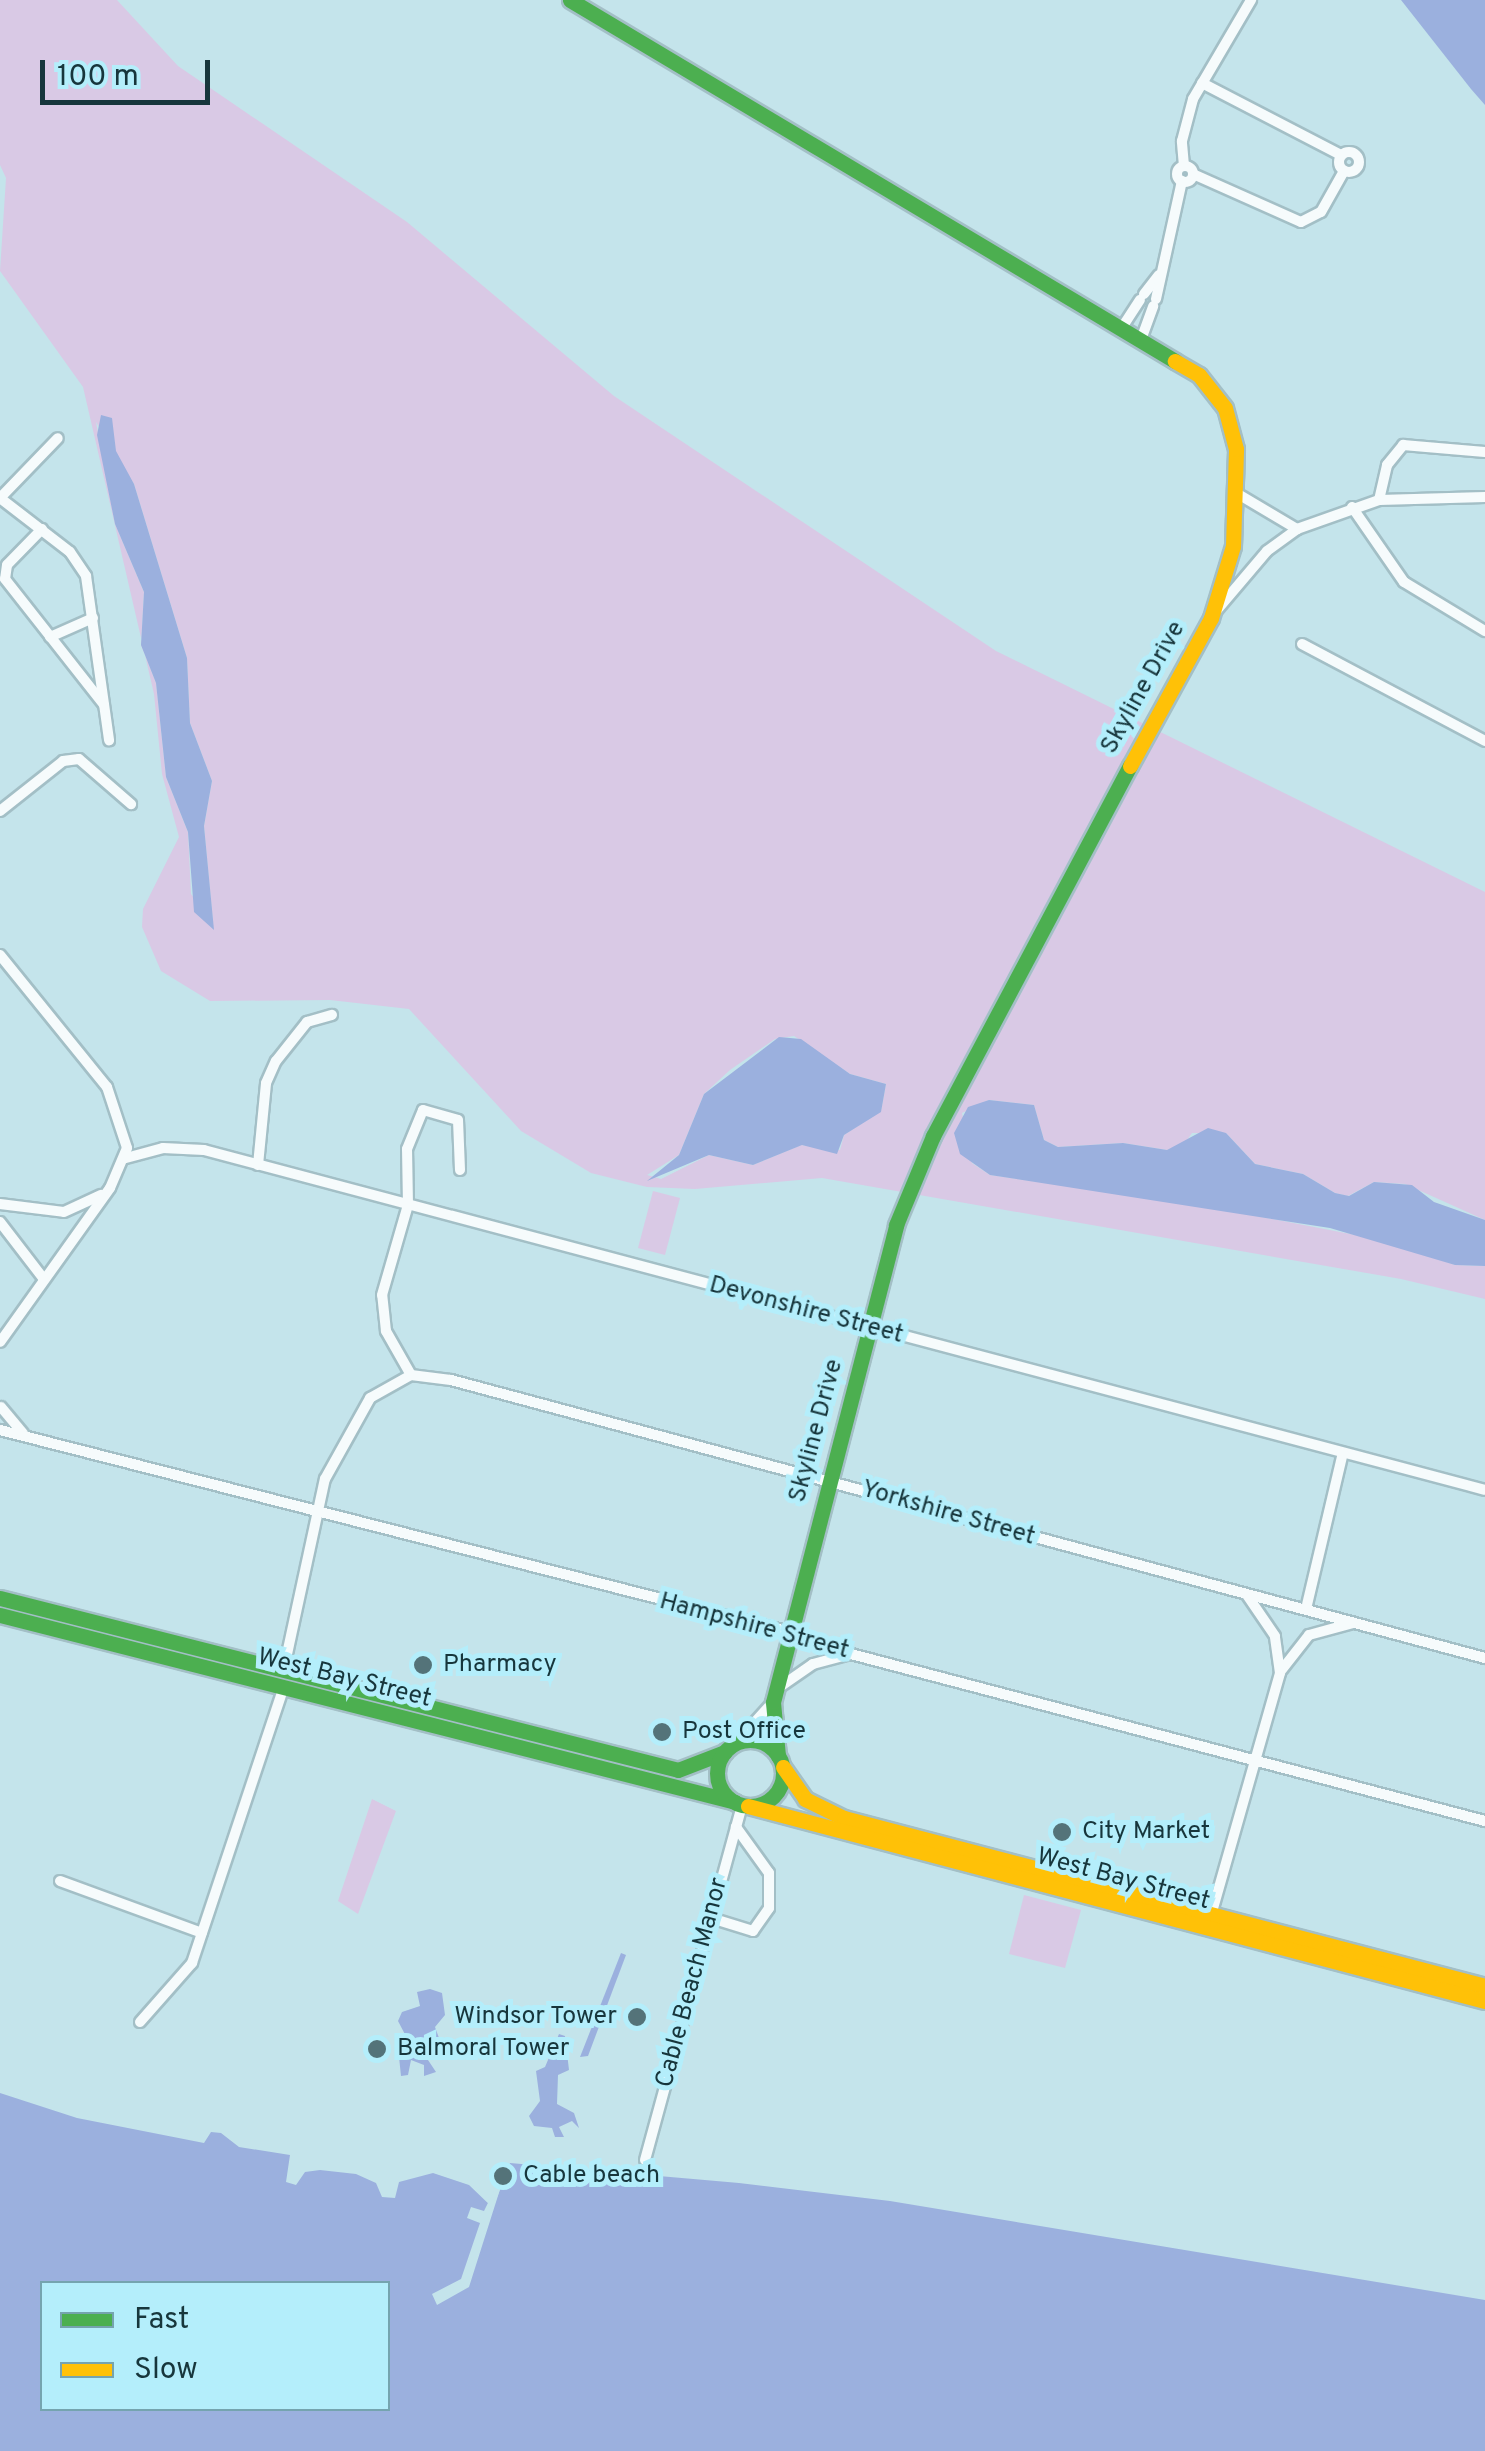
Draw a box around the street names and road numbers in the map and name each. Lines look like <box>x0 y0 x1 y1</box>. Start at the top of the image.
street label: Skyline Drive <box>1095 616 1193 760</box>
street label: Devonshire Street <box>706 1271 906 1351</box>
street label: Skyline Drive <box>783 1356 851 1506</box>
street label: Yorkshire Street <box>858 1475 1038 1553</box>
street label: Hampshire Street <box>656 1587 852 1667</box>
street label: West Bay Street <box>254 1643 434 1715</box>
street label: West Bay Street <box>1033 1842 1213 1918</box>
street label: Cable Beach Manor <box>651 1875 735 2091</box>

